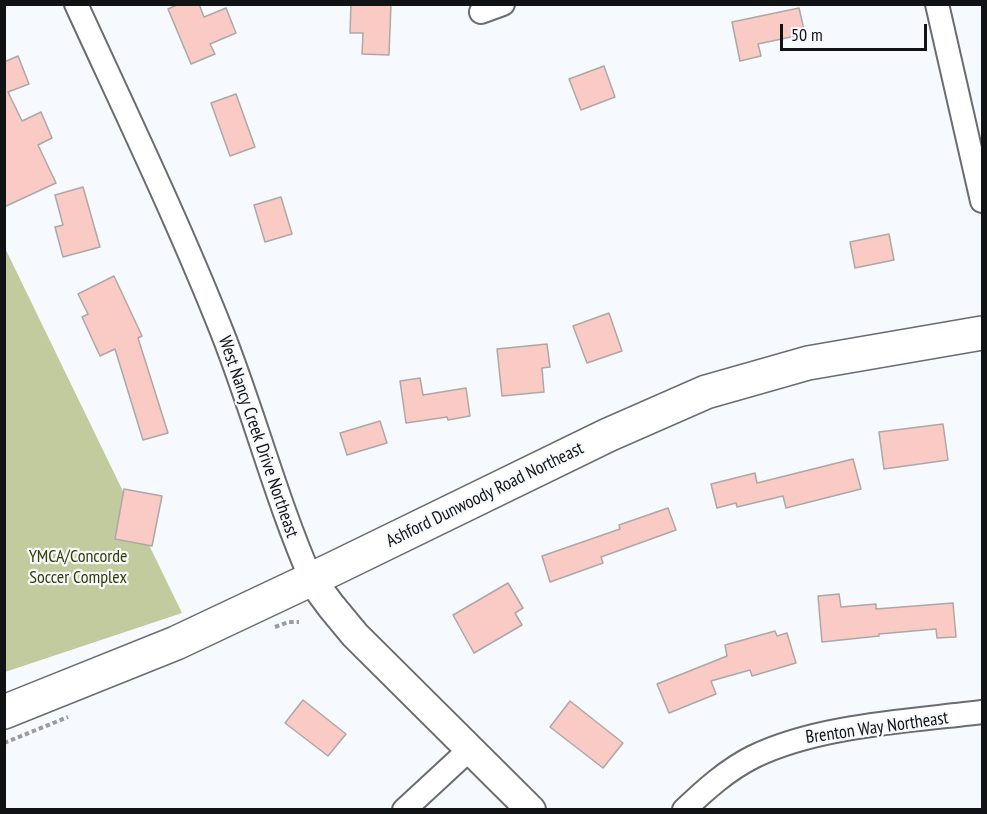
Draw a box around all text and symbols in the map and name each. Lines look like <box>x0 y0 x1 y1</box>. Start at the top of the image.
scale bar <box>783 12 930 50</box>
text: 50 m <box>791 23 823 46</box>
street label: West Nancy Creek Drive Northeast <box>213 333 303 541</box>
street label: Ashford Dunwoody Road Northeast <box>383 438 587 552</box>
park label: YMCA/Concorde Soccer Complex <box>29 546 127 588</box>
street label: Brenton Way Northeast <box>804 707 950 749</box>

